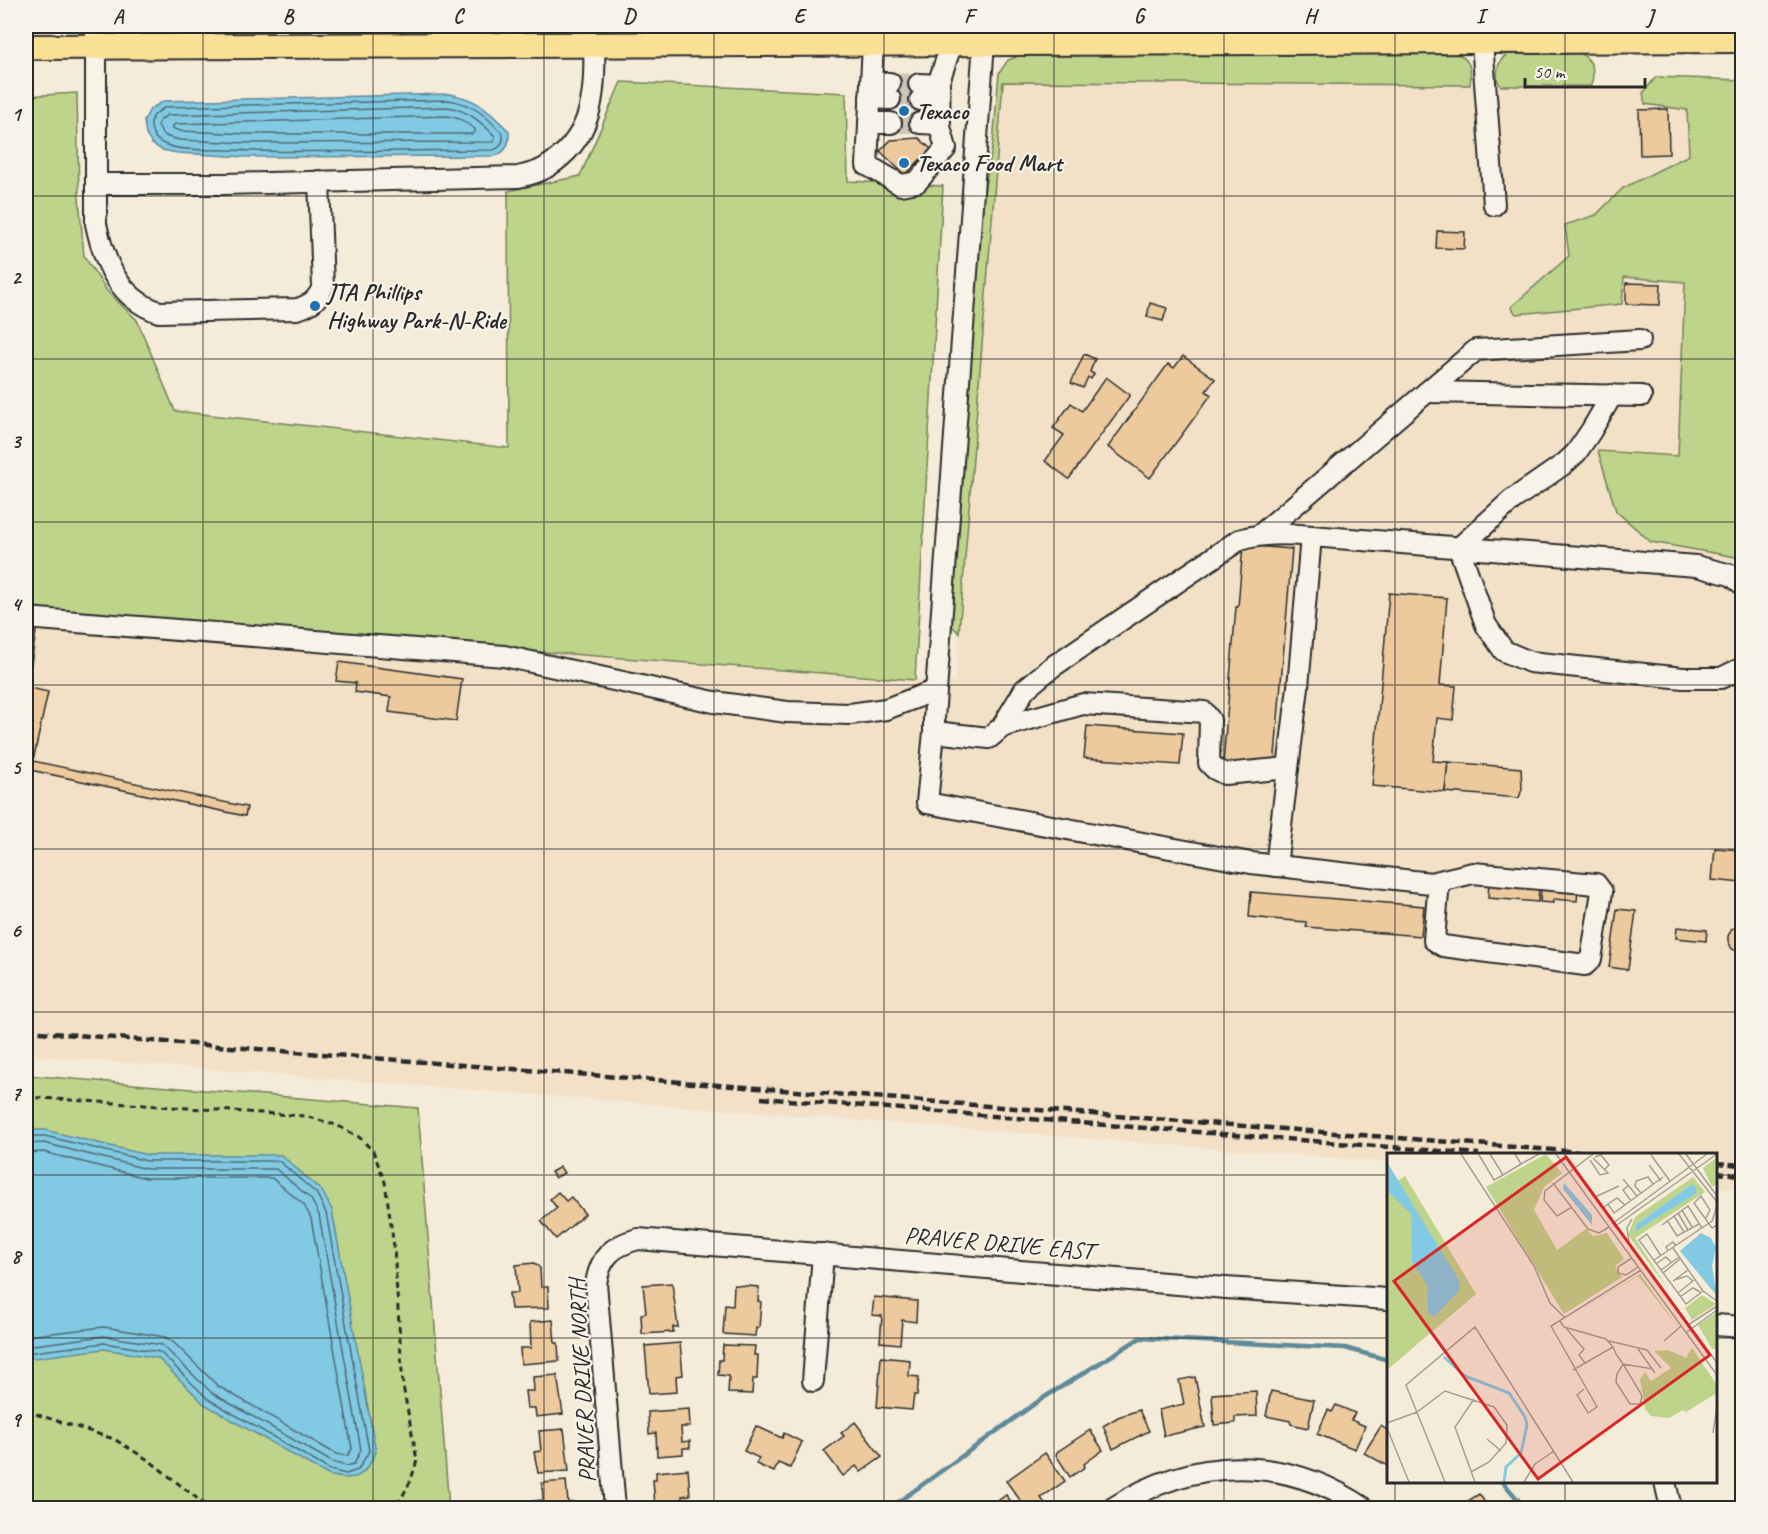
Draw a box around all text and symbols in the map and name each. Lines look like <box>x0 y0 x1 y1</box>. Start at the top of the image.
text: A <box>113 4 125 29</box>
text: B <box>283 4 295 29</box>
text: C <box>453 4 465 29</box>
text: D <box>623 4 637 29</box>
text: E <box>794 4 808 29</box>
text: F <box>964 4 978 29</box>
text: G <box>1134 4 1147 29</box>
text: H <box>1304 4 1319 29</box>
text: I <box>1476 4 1489 29</box>
text: J <box>1645 4 1657 29</box>
scale bar <box>1525 51 1645 89</box>
text: 50 m <box>1534 61 1567 83</box>
place label: Texaco <box>916 96 971 126</box>
text: 1 <box>12 102 23 127</box>
marker: Texaco <box>897 104 911 118</box>
place label: Texaco Food Mart <box>916 148 1065 178</box>
marker: Texaco Food Mart <box>897 156 911 170</box>
text: 2 <box>12 265 23 290</box>
place label: JTA Phillips Highway Park-N-Ride <box>325 277 508 335</box>
marker: JTA Phillips Highway Park-N-Ride <box>308 299 322 313</box>
text: 3 <box>12 429 23 454</box>
text: 4 <box>12 592 24 617</box>
text: 5 <box>12 755 23 780</box>
text: 6 <box>11 918 22 943</box>
text: 7 <box>12 1081 23 1106</box>
inset map <box>1387 1153 1717 1483</box>
street label: PRAVER DRIVE EAST <box>903 1220 1101 1267</box>
text: 8 <box>12 1244 24 1269</box>
street label: PRAVER DRIVE NORTH <box>562 1275 602 1484</box>
text: 9 <box>12 1407 23 1432</box>

